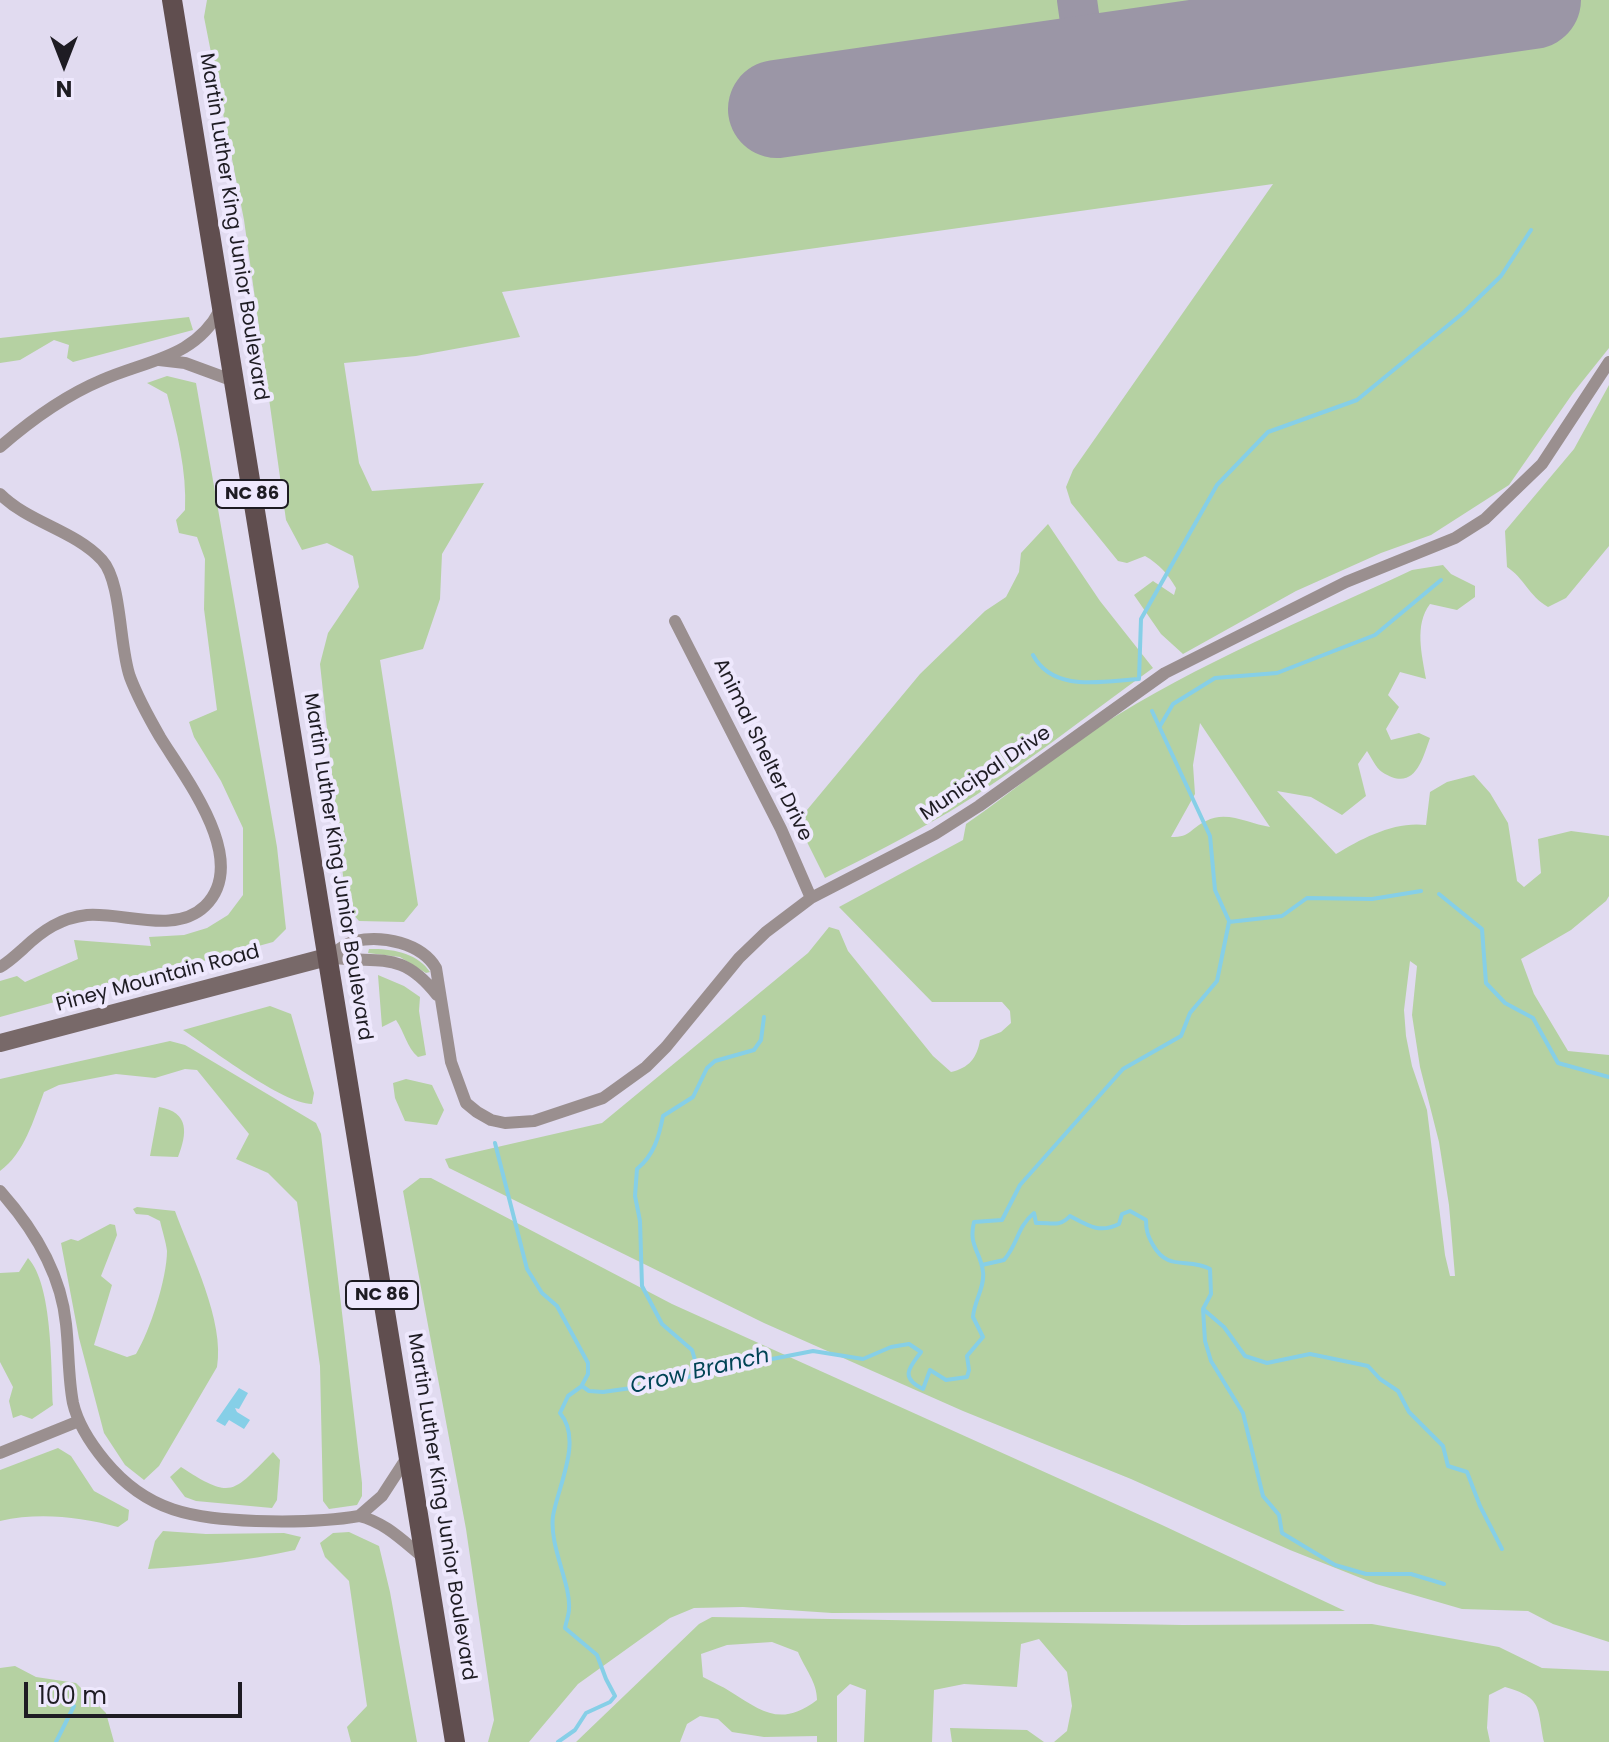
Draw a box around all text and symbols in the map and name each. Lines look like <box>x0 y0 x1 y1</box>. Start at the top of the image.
north arrow <box>24 24 104 104</box>
street label: Martin Luther King Junior Boulevard <box>194 52 272 402</box>
text: N <box>56 73 72 104</box>
road number: NC 86 <box>216 480 288 508</box>
street label: Animal Shelter Drive <box>707 655 817 845</box>
street label: Martin Luther King Junior Boulevard <box>298 692 376 1042</box>
street label: Municipal Drive <box>916 721 1056 827</box>
street label: Piney Mountain Road <box>54 940 262 1018</box>
road number: NC 86 <box>346 1281 418 1309</box>
street label: Martin Luther King Junior Boulevard <box>402 1332 480 1682</box>
water label: Crow Branch <box>628 1343 772 1401</box>
scale bar <box>28 1666 246 1716</box>
text: 100 m <box>38 1679 107 1712</box>

